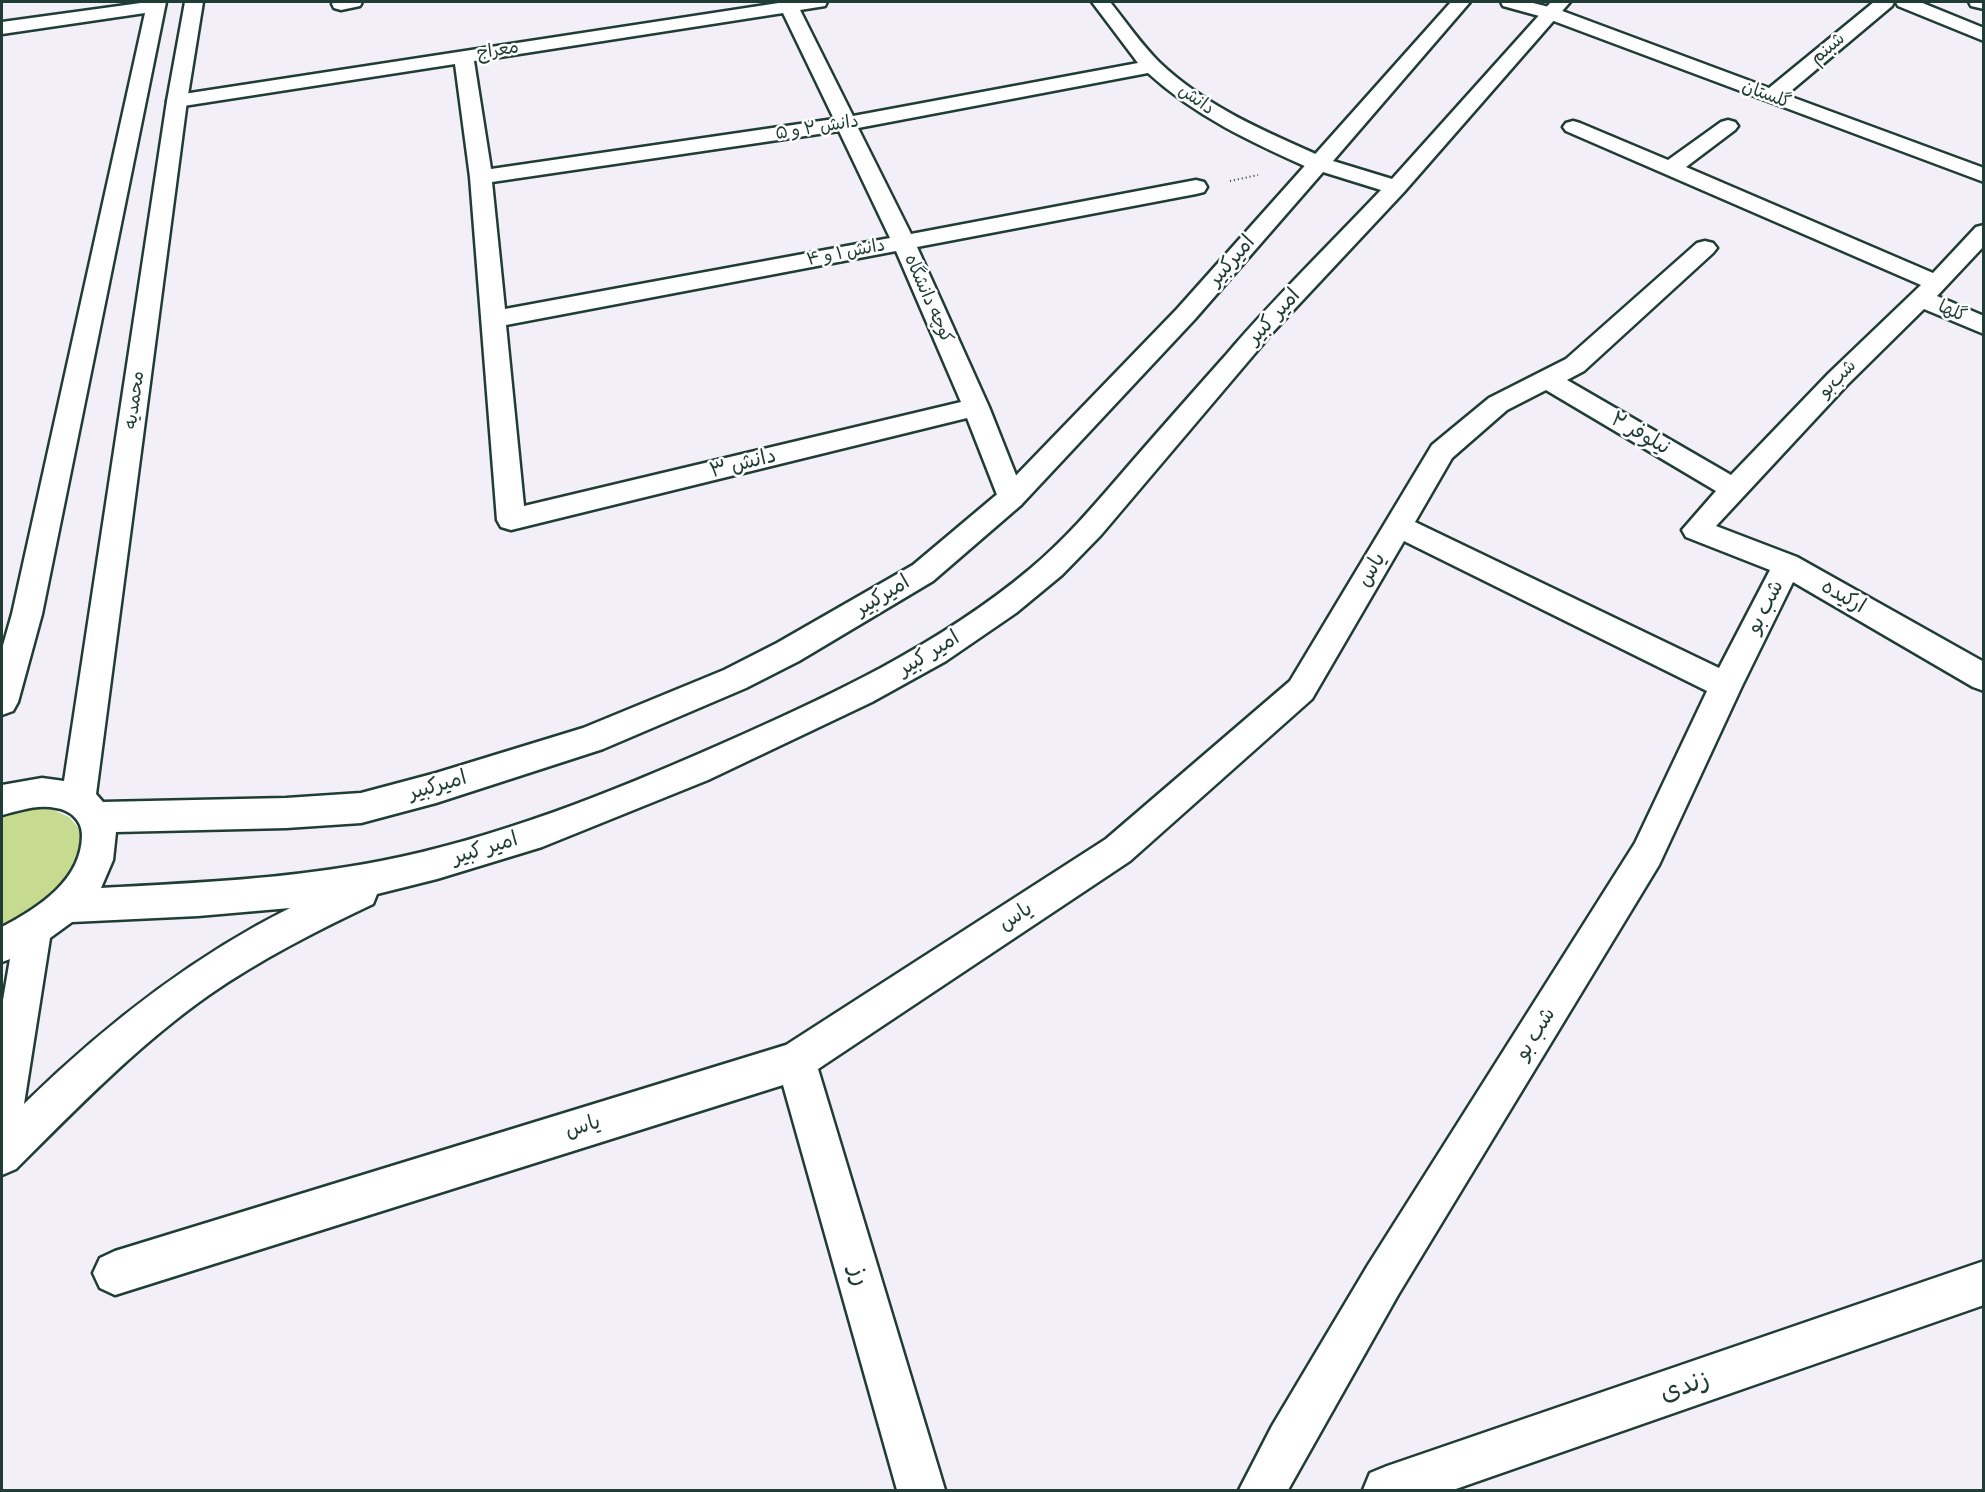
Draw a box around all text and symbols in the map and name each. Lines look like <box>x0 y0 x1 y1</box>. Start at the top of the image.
street label: شبنم <box>1806 28 1850 70</box>
street label: معراج <box>475 37 521 65</box>
street label: گلستان <box>1739 76 1793 114</box>
street label: دانش <box>1174 80 1218 120</box>
street label: دانش ۲ و ۵ <box>774 111 860 145</box>
street label: امیرکبیر <box>1203 230 1261 292</box>
street label: دانش ۱ و ۴ <box>805 235 887 271</box>
street label: کوچه دانشگاه <box>899 251 957 347</box>
street label: امیر کبیر <box>1242 284 1306 350</box>
street label: گلها <box>1935 296 1969 328</box>
street label: شب‌بو <box>1815 356 1861 402</box>
street label: محمدیه <box>120 370 150 430</box>
street label: نیلوفر ۲ <box>1606 407 1674 461</box>
street label: دانش ۳ <box>707 444 779 484</box>
street label: یاس <box>1352 548 1392 592</box>
street label: امیرکبیر <box>851 570 915 622</box>
street label: ارکیده <box>1816 574 1870 620</box>
street label: شب بو <box>1742 576 1790 638</box>
street label: امیر کبیر <box>894 626 964 682</box>
street label: امیرکبیر <box>406 766 470 806</box>
street label: امیر کبیر <box>449 827 521 871</box>
street label: یاس <box>994 897 1038 937</box>
street label: شب بو <box>1510 1003 1562 1065</box>
street label: یاس <box>562 1110 604 1144</box>
street label: رز <box>841 1262 877 1290</box>
street label: زندی <box>1656 1364 1714 1410</box>

